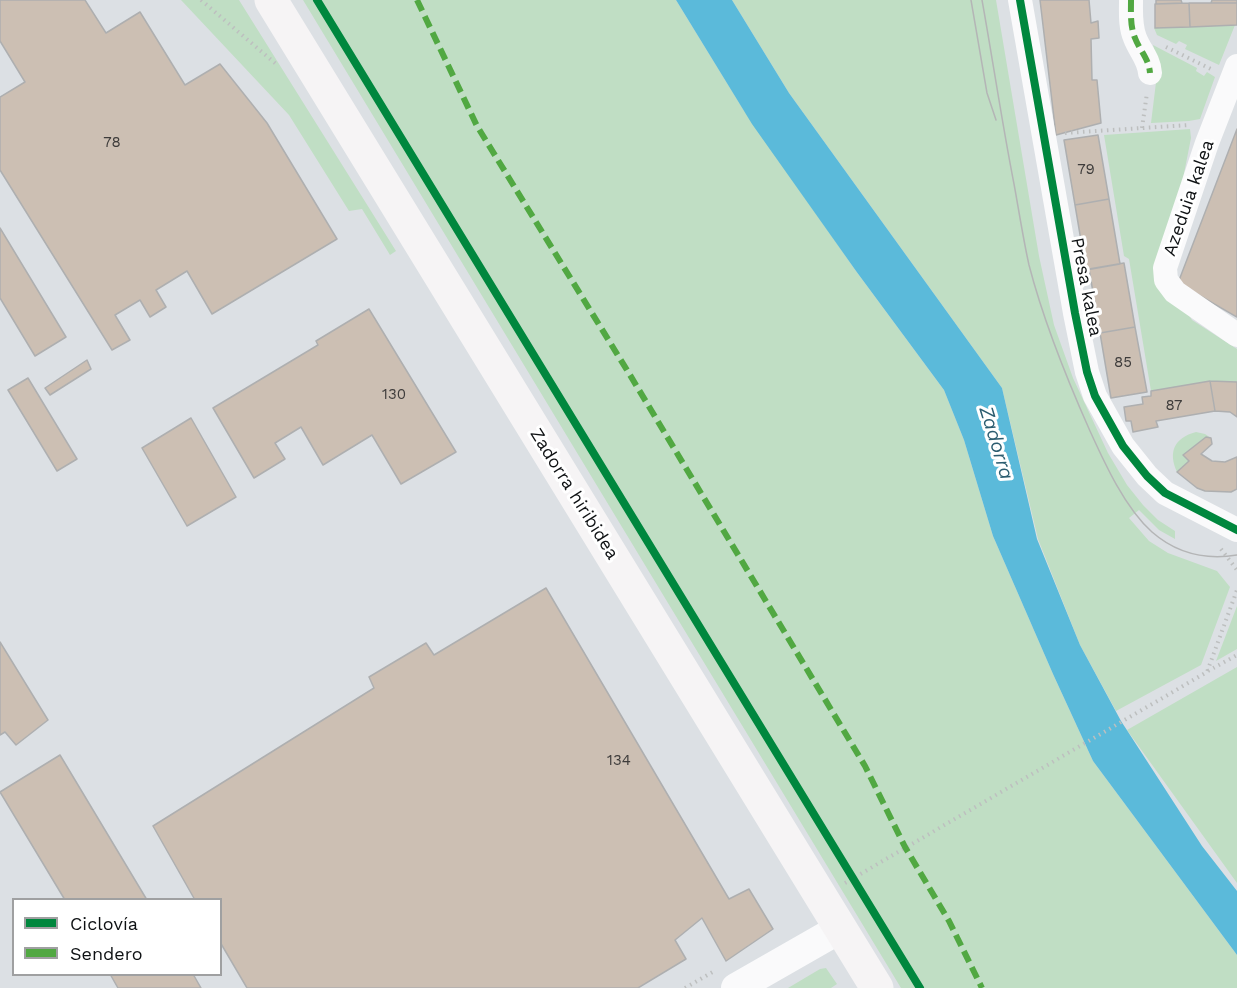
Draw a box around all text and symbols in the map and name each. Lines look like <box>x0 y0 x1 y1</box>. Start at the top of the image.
house number: 78 <box>103 134 121 152</box>
street label: Azeduia kalea <box>1159 137 1219 259</box>
house number: 79 <box>1077 161 1095 179</box>
street label: Presa kalea <box>1066 236 1106 338</box>
house number: 85 <box>1114 354 1132 372</box>
house number: 130 <box>382 386 406 404</box>
house number: 87 <box>1165 397 1183 415</box>
water label: Zadorra <box>974 403 1018 483</box>
street label: Zadorra hiribidea <box>525 425 623 563</box>
house number: 134 <box>607 752 631 770</box>
legend <box>12 898 222 976</box>
text: Ciclovía <box>70 913 138 934</box>
text: Sendero <box>70 943 143 964</box>

